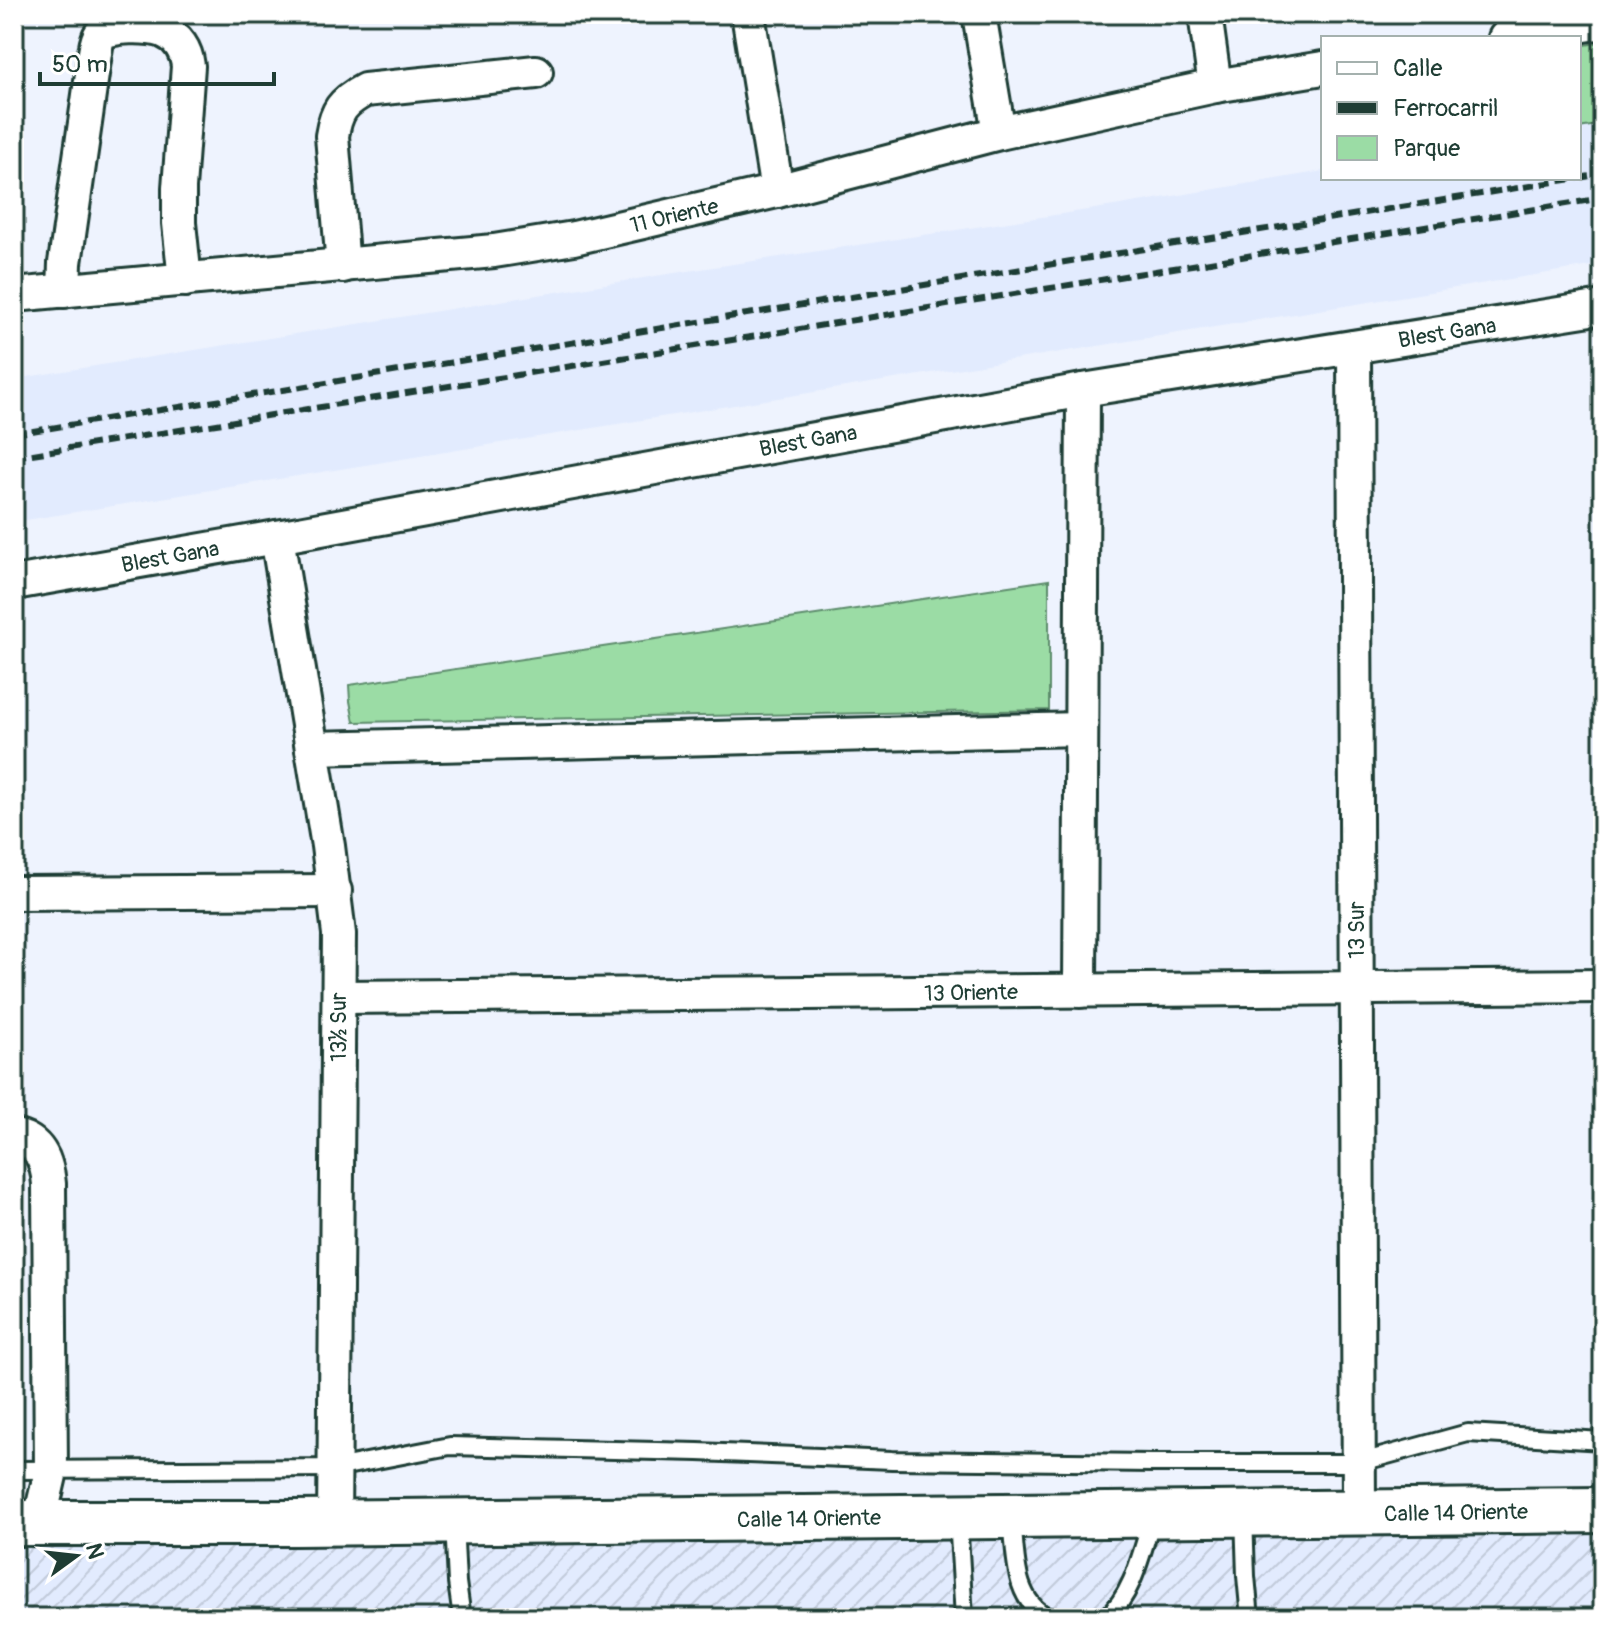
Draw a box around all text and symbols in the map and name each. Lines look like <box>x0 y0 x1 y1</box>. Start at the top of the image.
scale bar <box>40 36 274 86</box>
legend <box>1321 36 1581 180</box>
text: 50 m <box>52 50 108 79</box>
text: Calle <box>1393 54 1442 83</box>
text: Ferrocarril <box>1393 94 1499 123</box>
text: Parque <box>1393 134 1460 163</box>
street label: 11 Oriente <box>627 192 721 240</box>
street label: Blest Gana <box>1396 311 1498 355</box>
street label: Blest Gana <box>757 419 859 463</box>
street label: Blest Gana <box>119 535 221 579</box>
street label: 13 Sur <box>1343 901 1371 959</box>
street label: 13 Oriente <box>924 978 1018 1008</box>
street label: 13½ Sur <box>325 992 353 1062</box>
street label: Calle 14 Oriente <box>1384 1498 1528 1528</box>
street label: Calle 14 Oriente <box>737 1504 881 1534</box>
north arrow <box>36 1516 116 1596</box>
text: N <box>79 1540 110 1562</box>

